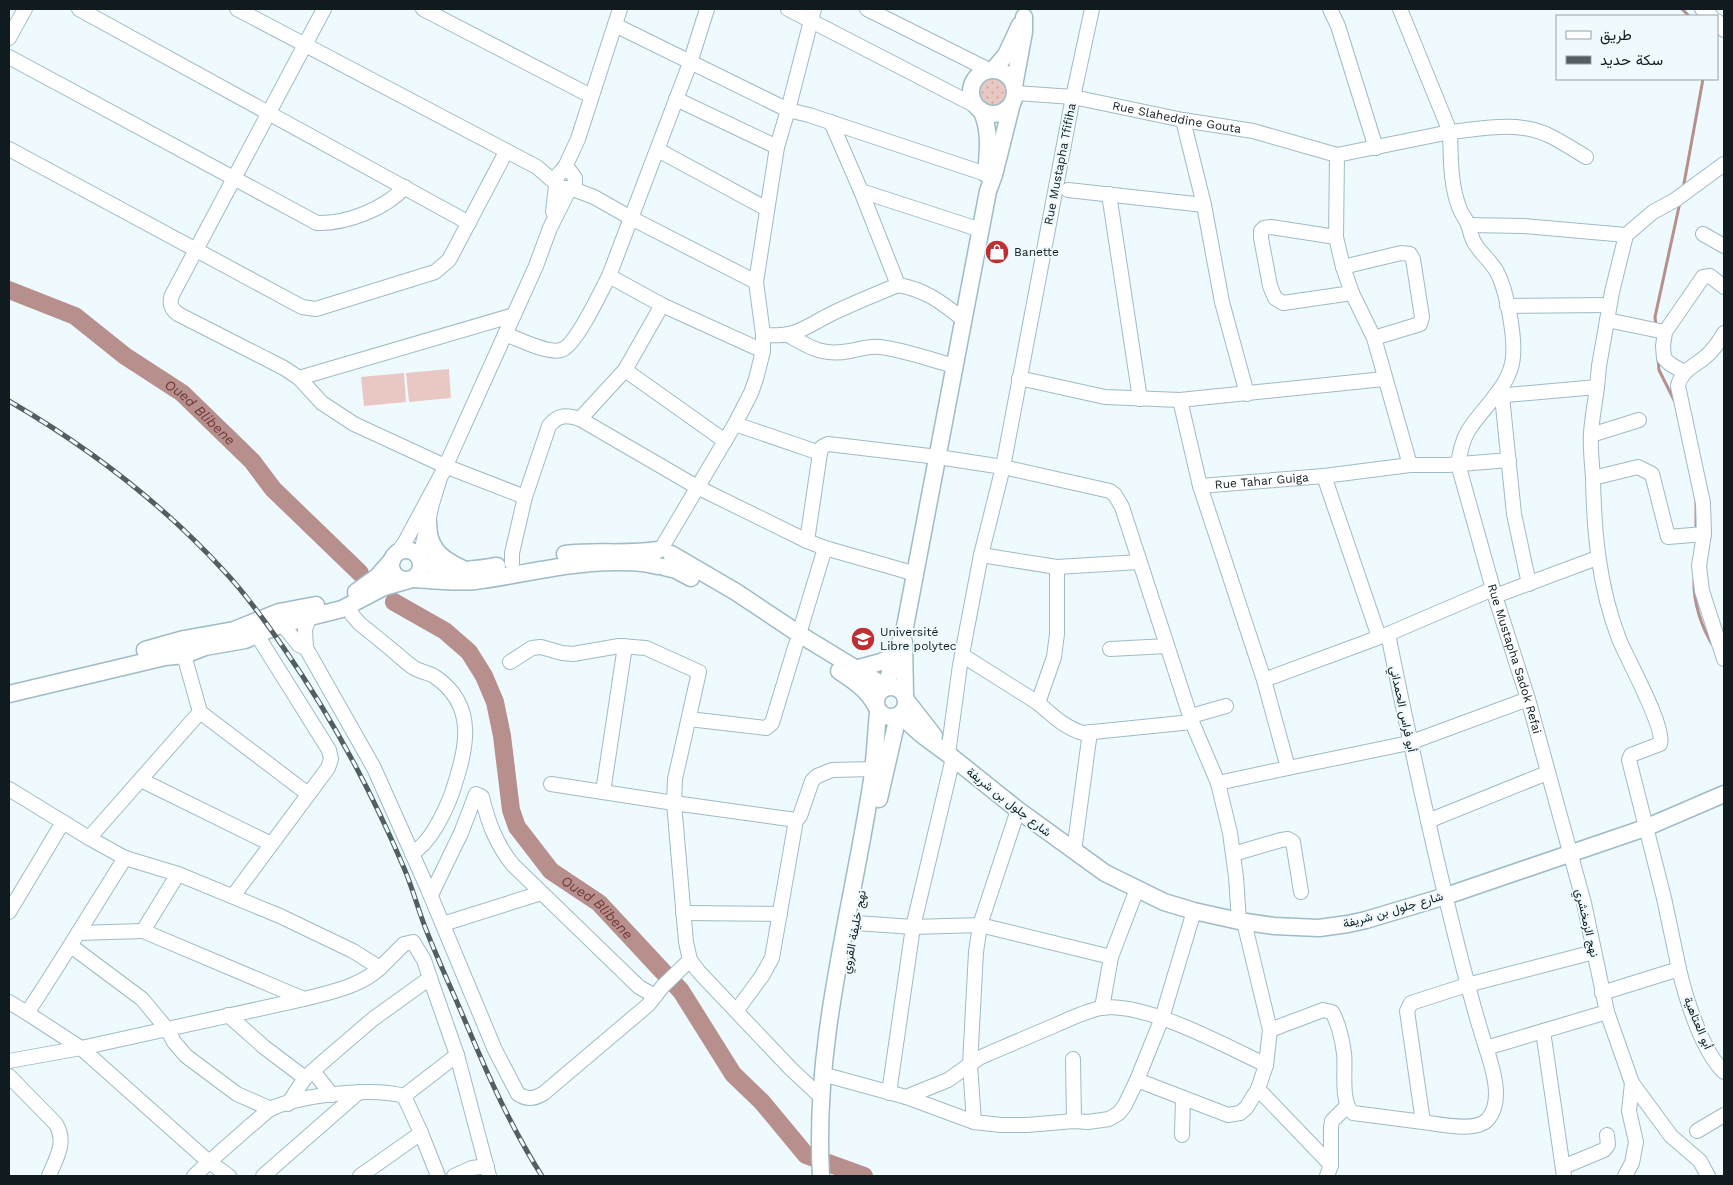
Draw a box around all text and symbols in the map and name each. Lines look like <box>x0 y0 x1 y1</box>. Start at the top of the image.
legend <box>1556 15 1718 80</box>
text: طريق <box>1600 26 1632 45</box>
text: سكة حديد <box>1600 51 1663 69</box>
street label: Rue Slaheddine Gouta <box>1111 98 1242 136</box>
street label: Rue Mustapha Tfifiha <box>1041 102 1079 226</box>
shop icon: Banette <box>984 239 1010 265</box>
place label: Banette <box>1014 245 1059 259</box>
water label: Oued Blibene <box>162 376 239 448</box>
street label: Rue Tahar Guiga <box>1214 470 1310 492</box>
street label: Rue Mustapha Sadok Refai <box>1485 582 1544 735</box>
place label: Université Libre polytec <box>880 625 957 653</box>
school or university icon: Université Libre polytec <box>850 626 876 652</box>
street label: أبو فراس الحمداني <box>1384 665 1419 754</box>
street label: شارع جلول بن شريفة <box>963 765 1054 841</box>
water label: Oued Blibene <box>558 872 636 942</box>
street label: نهج الزمخشري <box>1569 888 1602 959</box>
street label: نهج خليفة القروي <box>839 889 872 975</box>
street label: شارع جلول بن شريفة <box>1341 889 1445 933</box>
street label: أبو العتاهية <box>1680 995 1715 1052</box>

